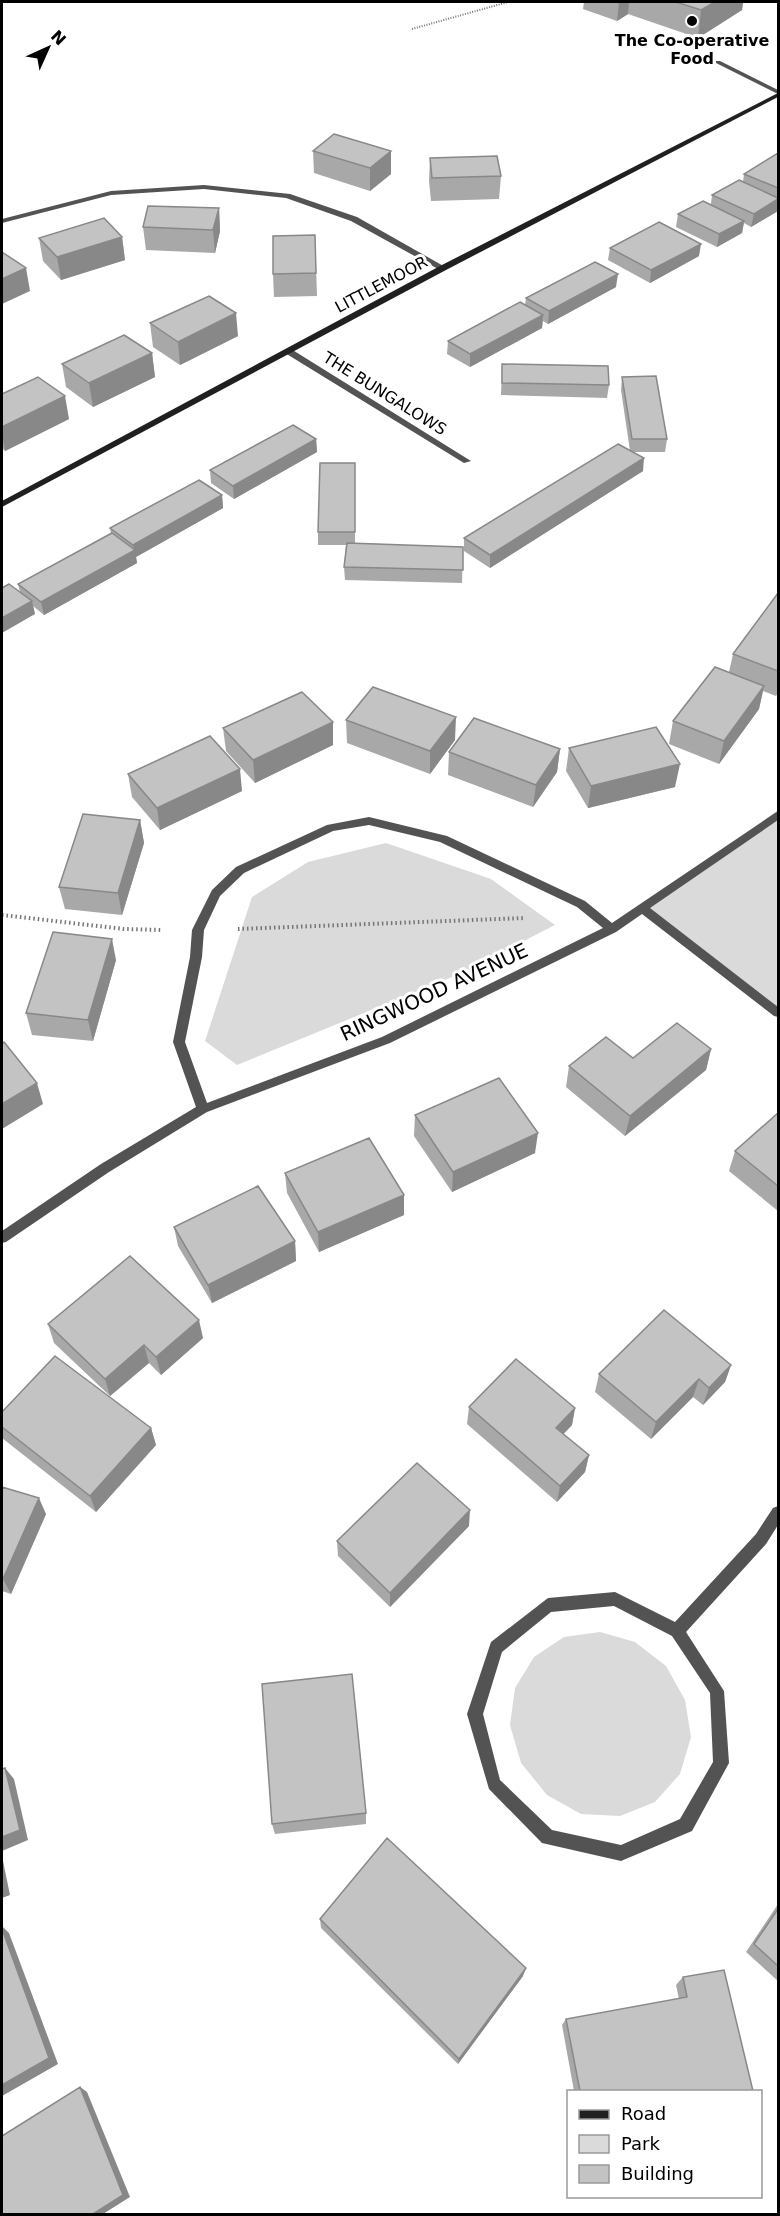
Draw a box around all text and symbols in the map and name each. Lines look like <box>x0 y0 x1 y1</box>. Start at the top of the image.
marker: The Co-operative Food <box>685 14 699 28</box>
north arrow <box>18 18 78 78</box>
text: N <box>47 26 70 49</box>
place label: The Co-operative Food <box>615 31 769 68</box>
street label: LITTLEMOOR <box>332 252 431 317</box>
street label: THE BUNGALOWS <box>319 347 450 439</box>
street label: RINGWOOD AVENUE <box>336 938 532 1046</box>
legend <box>567 2090 762 2198</box>
text: Road <box>621 2103 666 2124</box>
text: Park <box>621 2133 660 2154</box>
text: Building <box>621 2163 694 2184</box>

